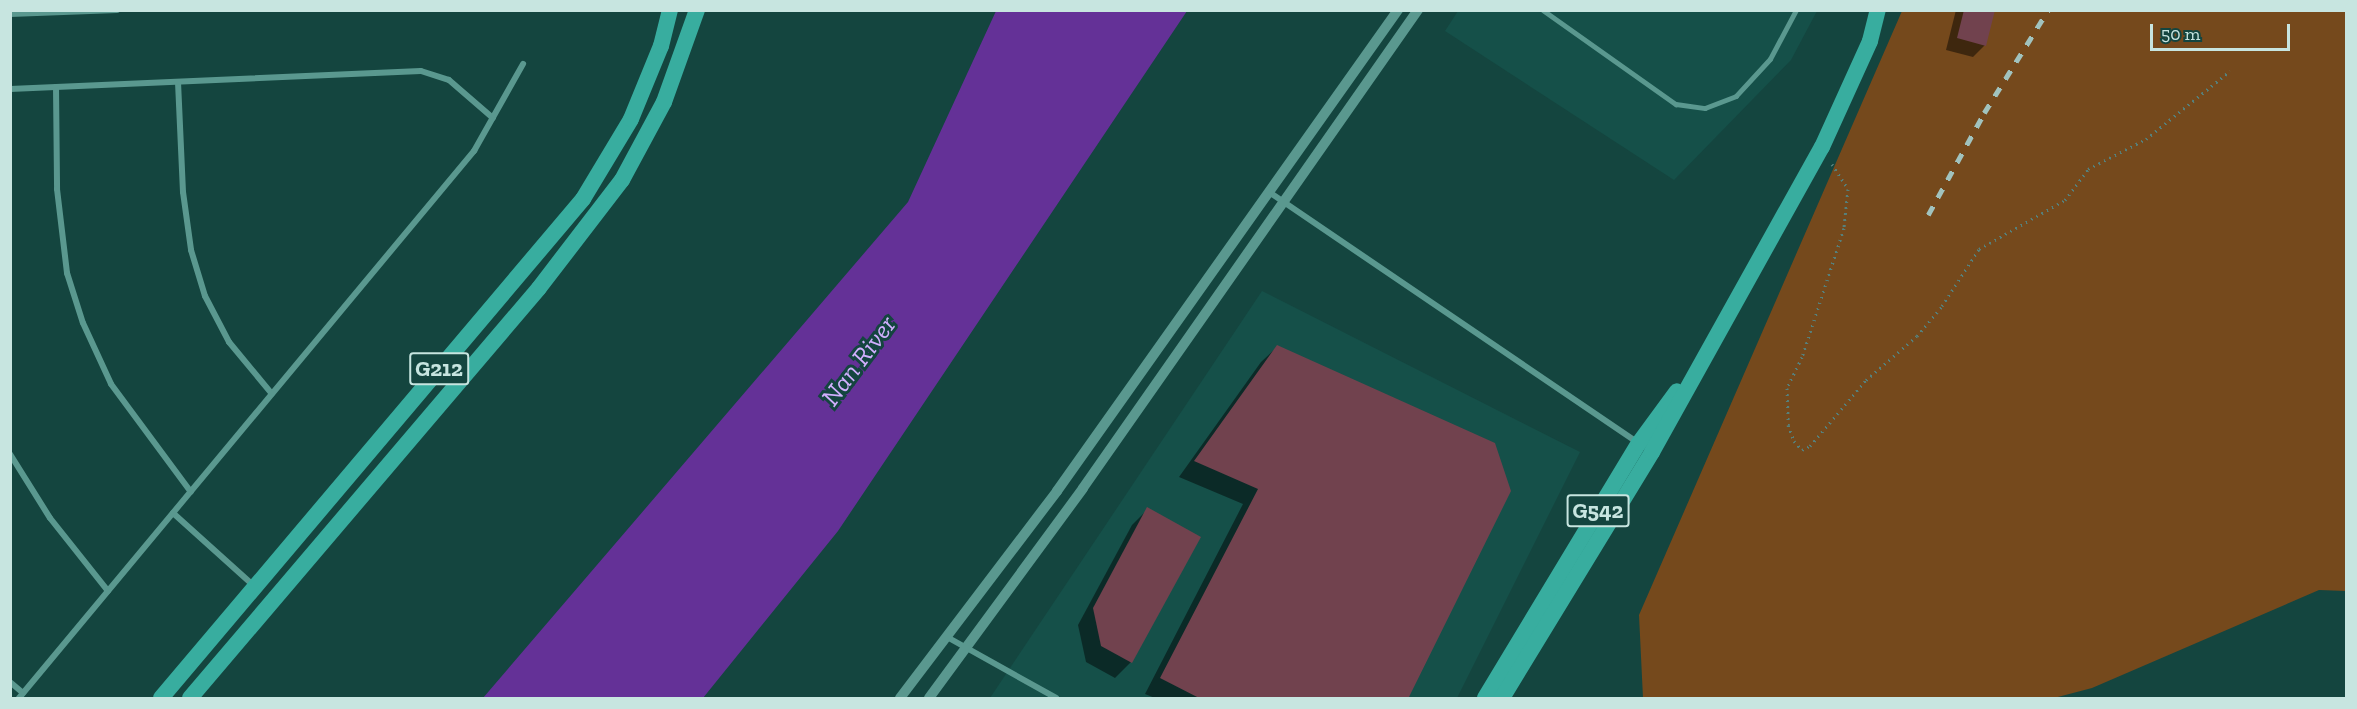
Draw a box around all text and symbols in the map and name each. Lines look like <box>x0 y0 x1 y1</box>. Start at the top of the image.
scale bar <box>2153 12 2292 50</box>
text: 50 m <box>2161 23 2200 45</box>
water label: Nan River <box>815 310 903 412</box>
road number: G212 <box>409 350 469 388</box>
road number: G542 <box>1566 492 1630 530</box>

